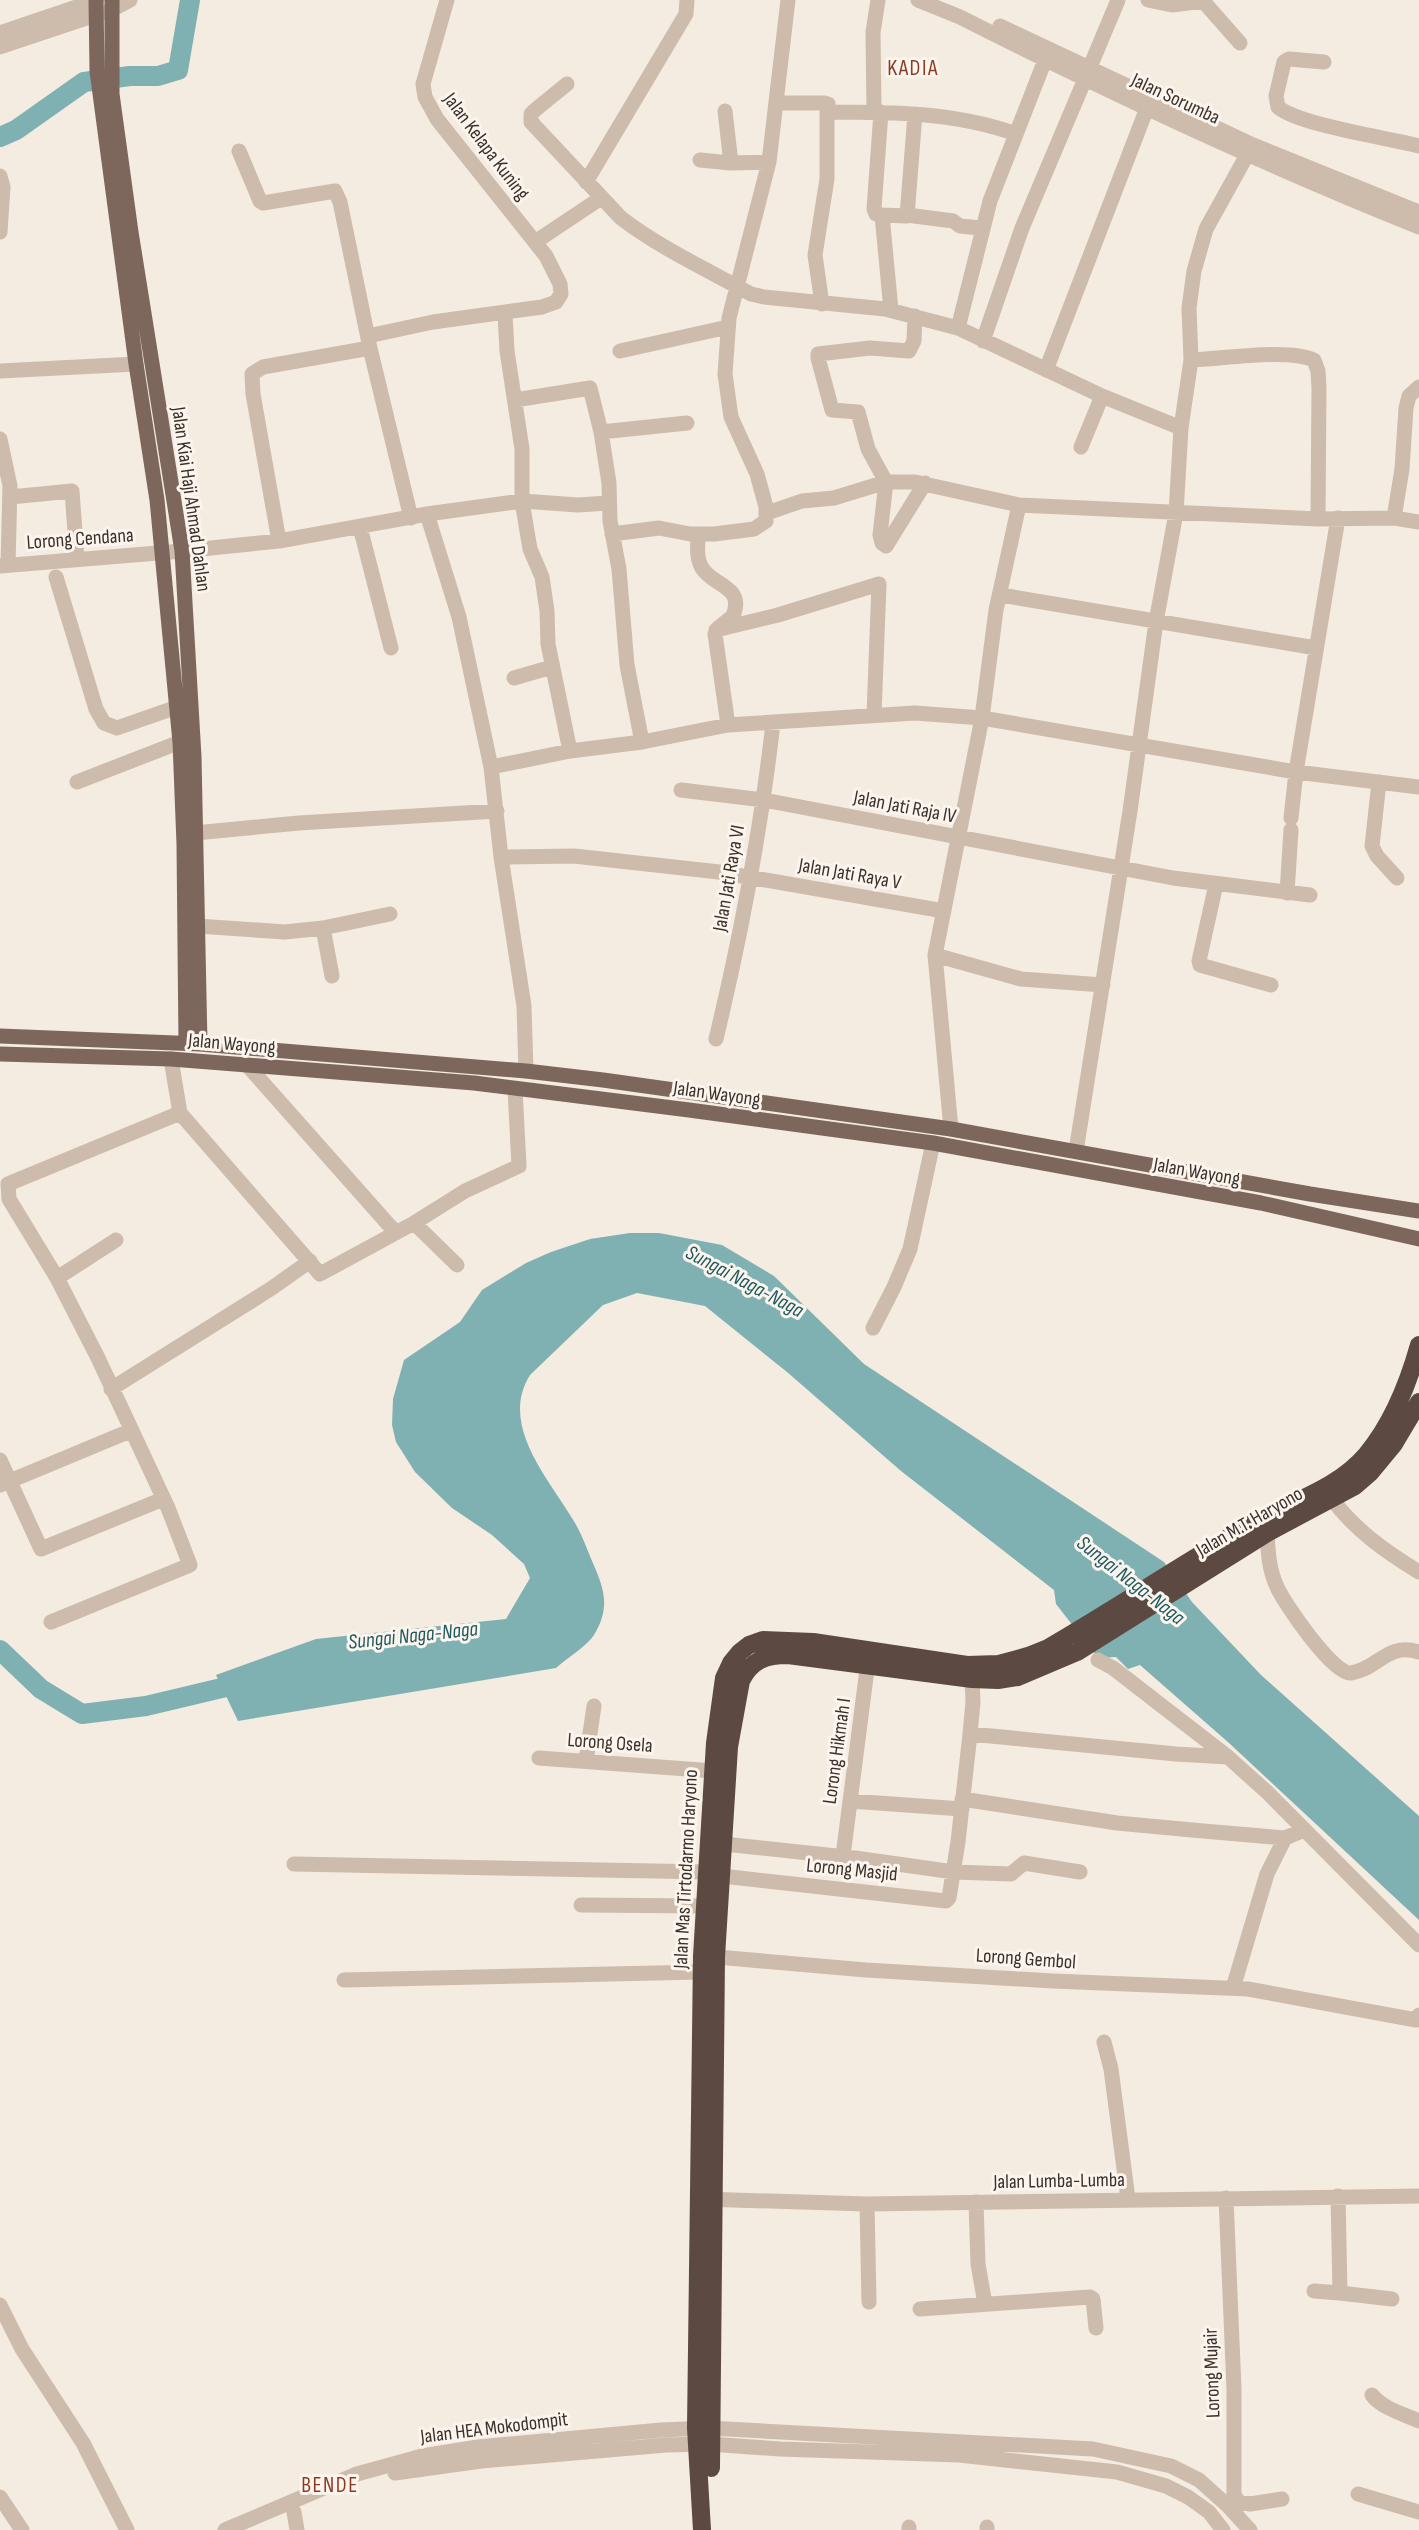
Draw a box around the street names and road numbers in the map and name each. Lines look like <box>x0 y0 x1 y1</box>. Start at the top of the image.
street label: Jalan Sorumba <box>1127 68 1224 130</box>
street label: Jalan Kelapa Kuning <box>437 87 534 205</box>
street label: Jalan Kiai Haji Ahmad Dahlan <box>166 404 216 593</box>
street label: Lorong Cendana <box>26 523 134 555</box>
street label: Jalan Jati Raja IV <box>851 785 958 829</box>
street label: Jalan Jati Raya VI <box>708 823 750 934</box>
street label: Jalan Jati Raya V <box>796 853 903 895</box>
street label: Jalan Wayong <box>186 1028 277 1060</box>
street label: Jalan Wayong <box>671 1076 762 1112</box>
street label: Jalan Wayong <box>1151 1152 1242 1191</box>
street label: Jalan M.T. Haryono <box>1191 1482 1307 1562</box>
street label: Lorong Hikmah I <box>818 1697 856 1806</box>
street label: Lorong Osela <box>566 1728 653 1758</box>
street label: Jalan Mas Tirtodarmo Haryono <box>669 1769 703 1970</box>
street label: Lorong Masjid <box>805 1853 899 1887</box>
street label: Lorong Gembol <box>975 1944 1077 1974</box>
street label: Jalan Lumba-Lumba <box>992 2168 1125 2194</box>
street label: Lorong Mujair <box>1198 2327 1226 2418</box>
street label: Jalan HEA Mokodompit <box>418 2407 569 2449</box>

